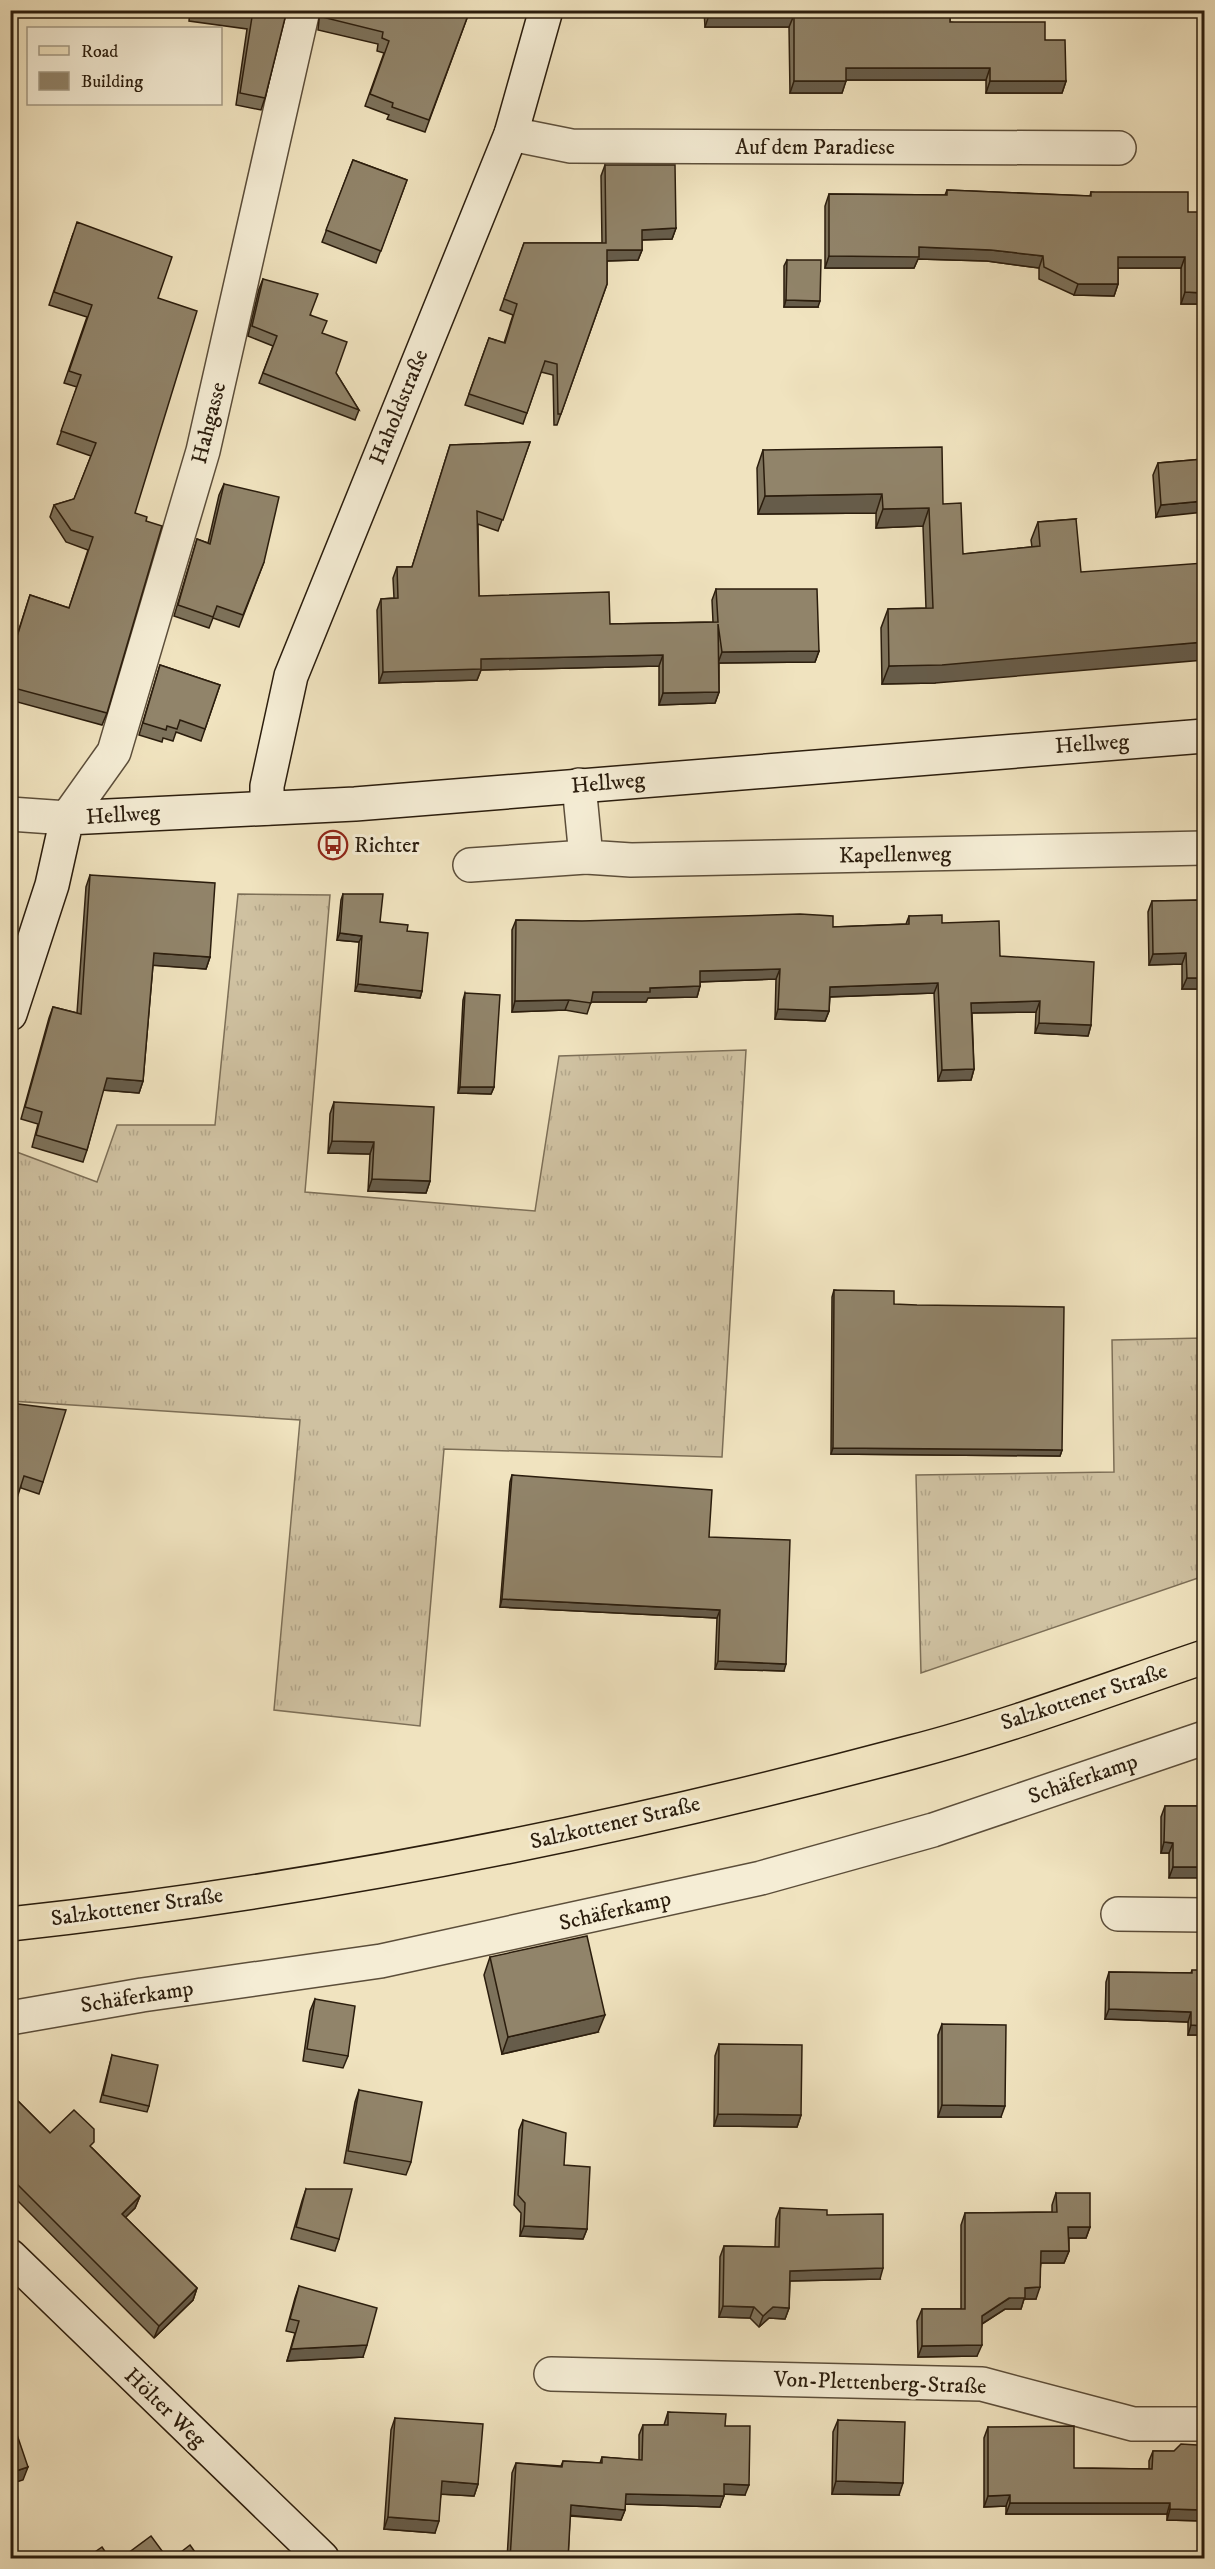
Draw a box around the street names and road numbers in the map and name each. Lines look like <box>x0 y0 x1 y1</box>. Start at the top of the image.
street label: Auf dem Paradiese <box>735 134 895 161</box>
street label: Haholdstraße <box>364 345 434 469</box>
street label: Hahgasse <box>186 379 232 467</box>
street label: Hellweg <box>1054 728 1130 760</box>
street label: Hellweg <box>570 766 646 800</box>
street label: Hellweg <box>85 799 161 831</box>
street label: Kapellenweg <box>839 841 952 869</box>
street label: Salzkottener Straße <box>997 1657 1171 1737</box>
street label: Schäferkamp <box>1025 1748 1141 1810</box>
street label: Salzkottener Straße <box>527 1790 703 1856</box>
street label: Salzkottener Straße <box>49 1882 225 1932</box>
street label: Schäferkamp <box>557 1885 673 1937</box>
street label: Schäferkamp <box>79 1975 195 2019</box>
street label: Hölter Weg <box>118 2362 212 2454</box>
street label: Von-Plettenberg-Straße <box>772 2366 987 2400</box>

